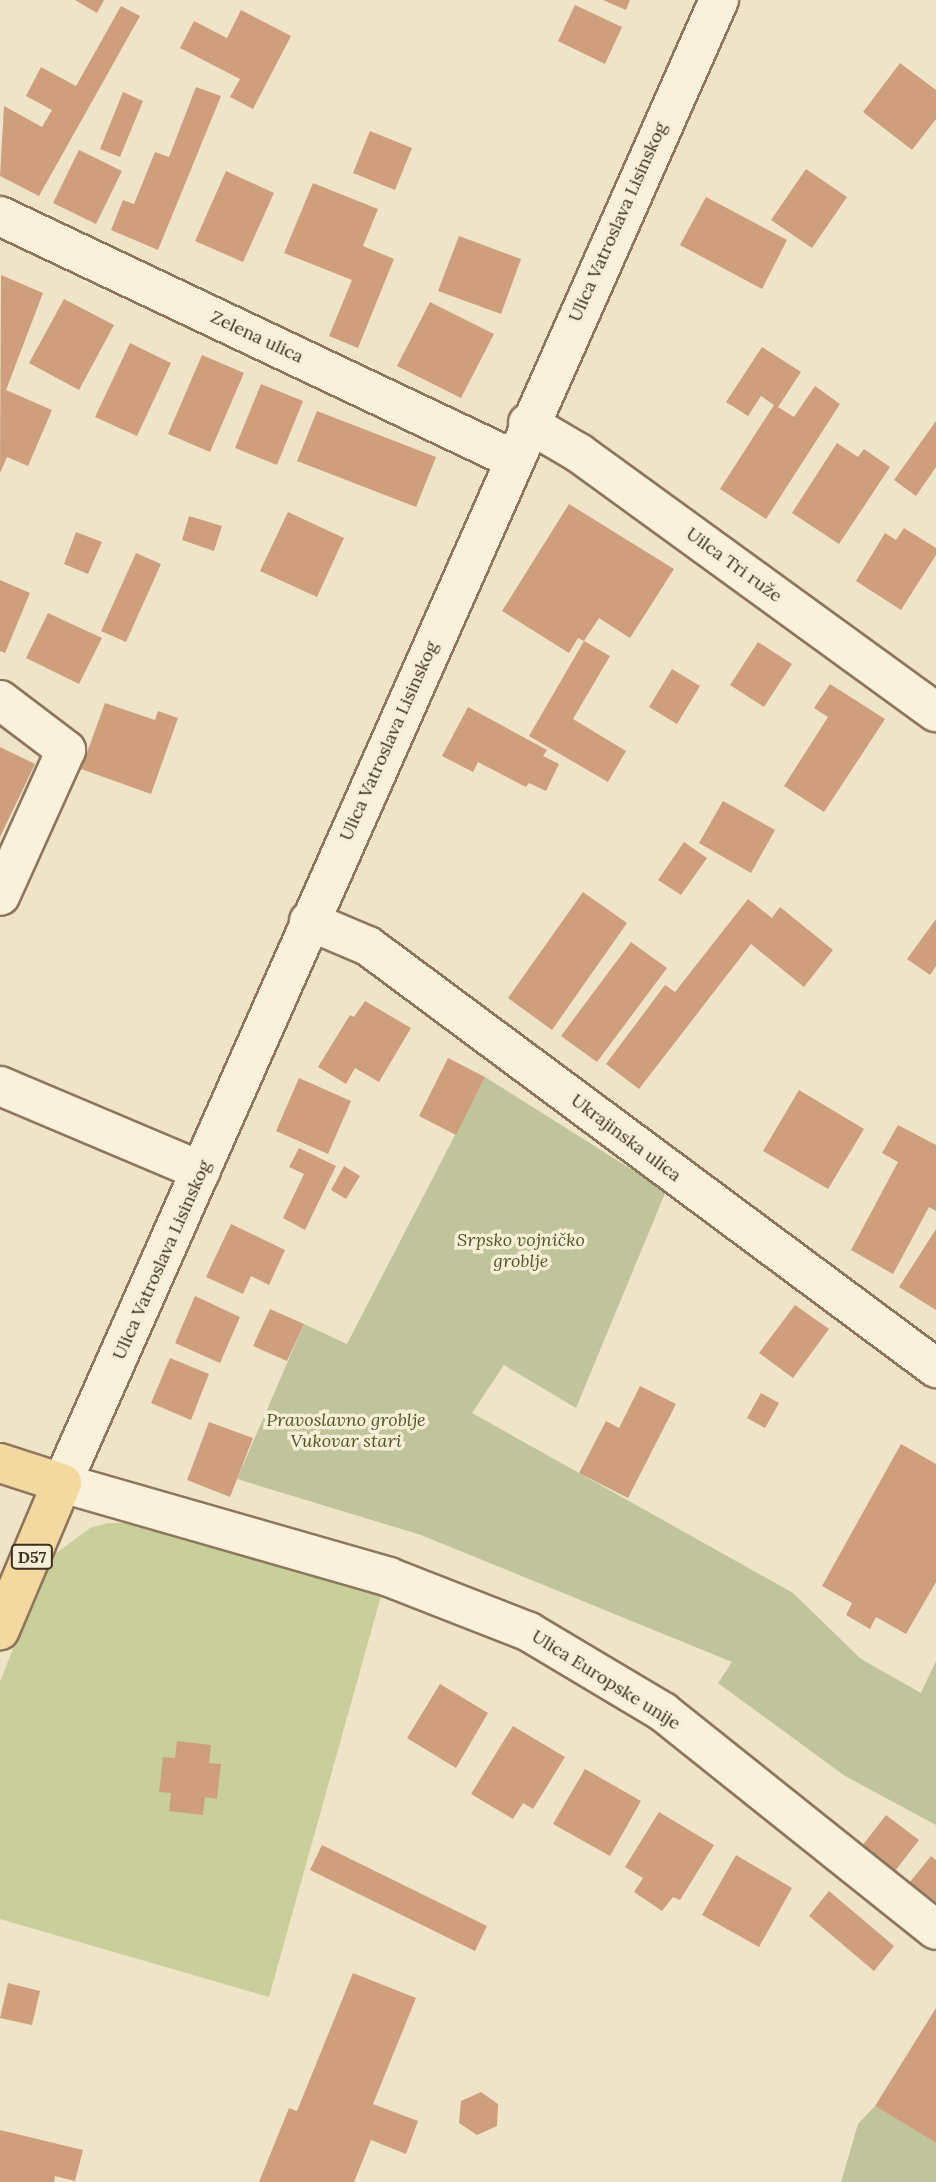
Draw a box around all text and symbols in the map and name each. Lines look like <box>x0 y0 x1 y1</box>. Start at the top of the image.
street label: Ulica Vatroslava Lisinskog <box>564 119 672 325</box>
street label: Zelena ulica <box>207 306 307 368</box>
street label: Uilca Tri ruže <box>682 523 786 607</box>
street label: Ulica Vatroslava Lisinskog <box>335 638 443 844</box>
street label: Ukrajinska ulica <box>567 1090 685 1186</box>
street label: Ulica Vatroslava Lisinskog <box>108 1157 216 1363</box>
park label: Srpsko vojničko groblje <box>457 1230 585 1272</box>
park label: Pravoslavno groblje Vukovar stari <box>266 1410 426 1452</box>
road number: D57 <box>9 1544 55 1569</box>
street label: Ulica Europske unije <box>528 1625 684 1735</box>

